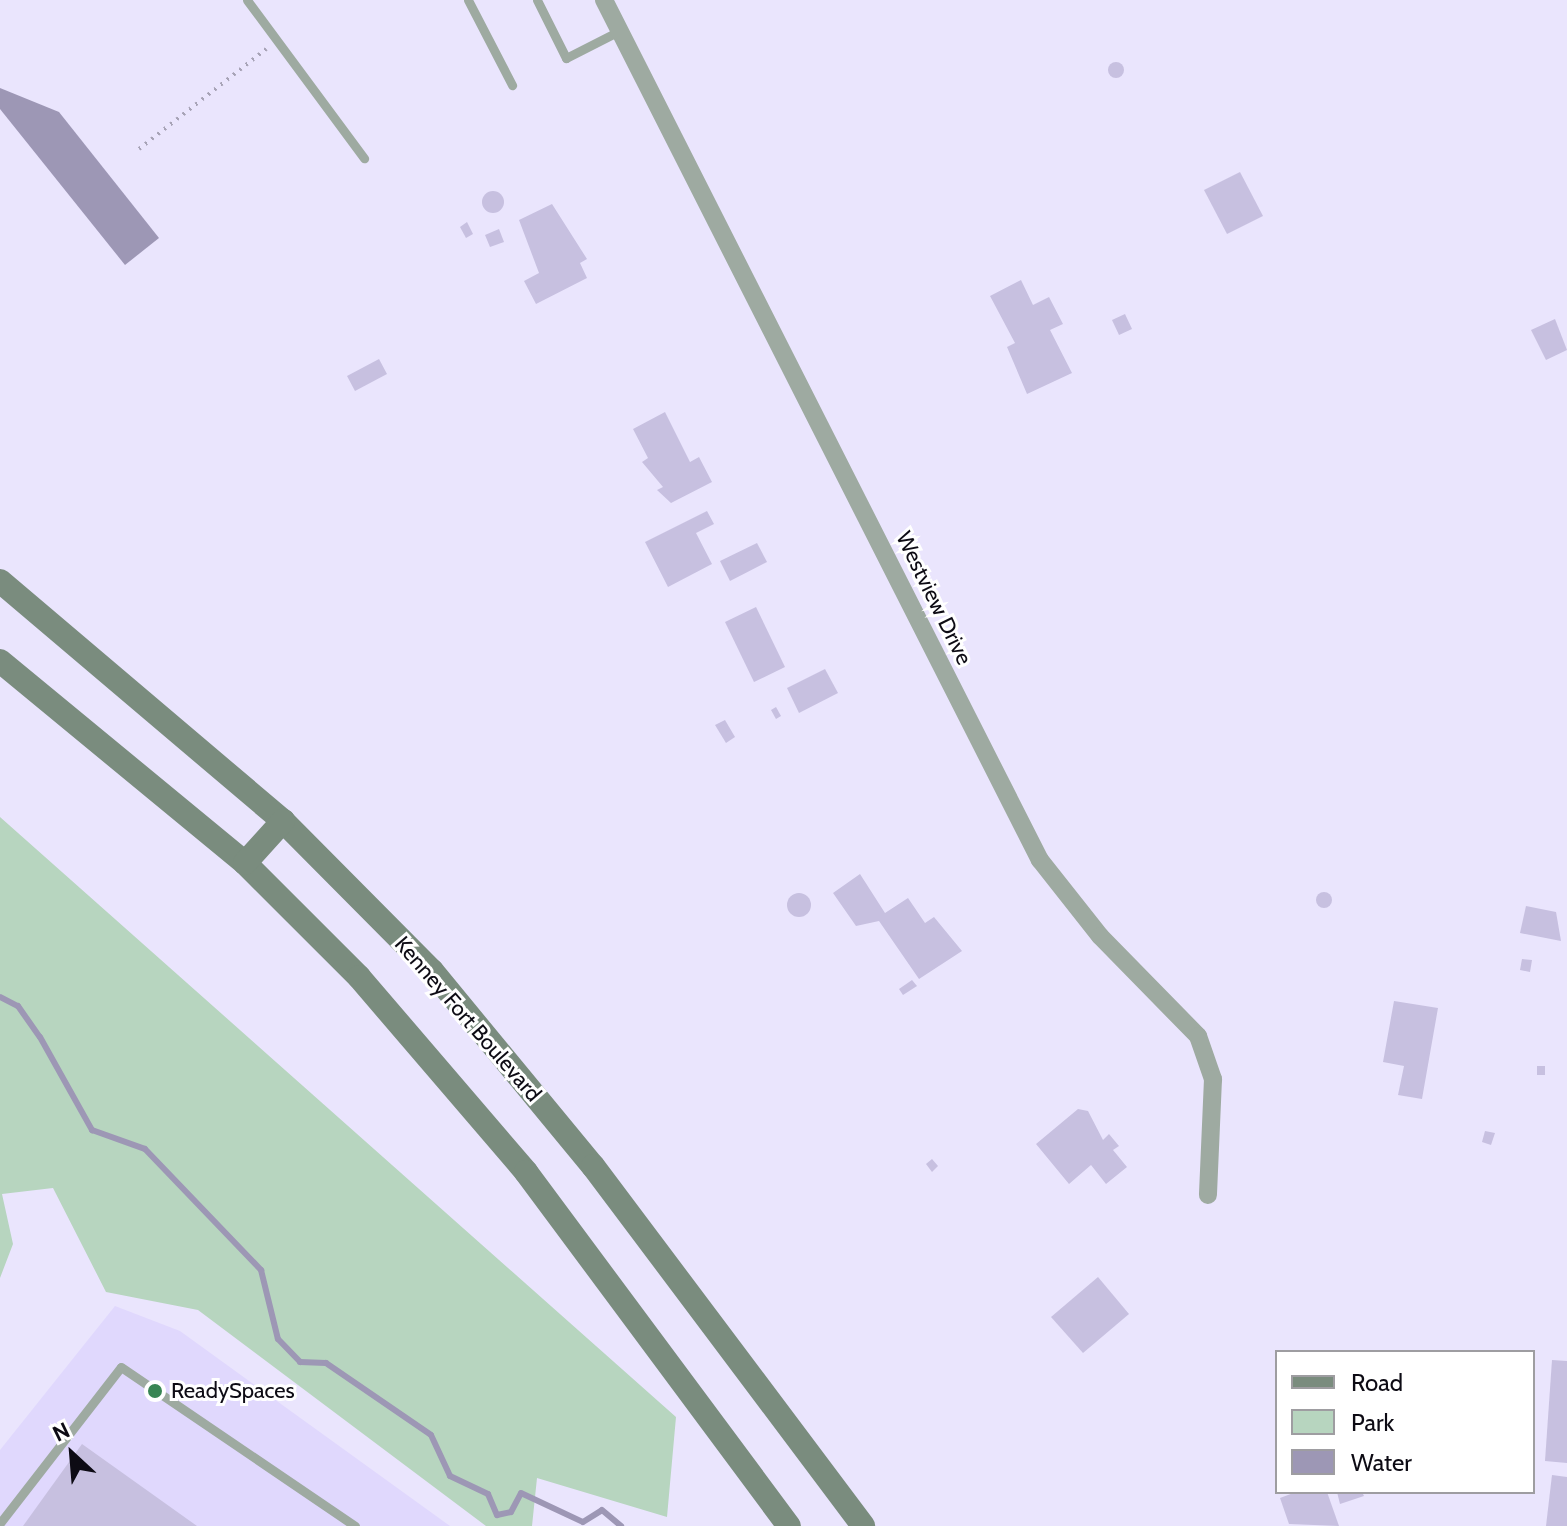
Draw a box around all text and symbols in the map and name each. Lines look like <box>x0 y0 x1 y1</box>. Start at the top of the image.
street label: Westview Drive <box>890 527 978 669</box>
street label: Kenney Fort Boulevard <box>389 931 547 1107</box>
legend <box>1275 1350 1535 1494</box>
text: Road <box>1351 1368 1403 1397</box>
place label: ReadySpaces <box>171 1378 295 1404</box>
marker: ReadySpaces <box>146 1382 164 1400</box>
text: Park <box>1351 1408 1394 1437</box>
north arrow <box>32 1414 112 1494</box>
text: N <box>48 1416 74 1448</box>
text: Water <box>1351 1448 1412 1477</box>

